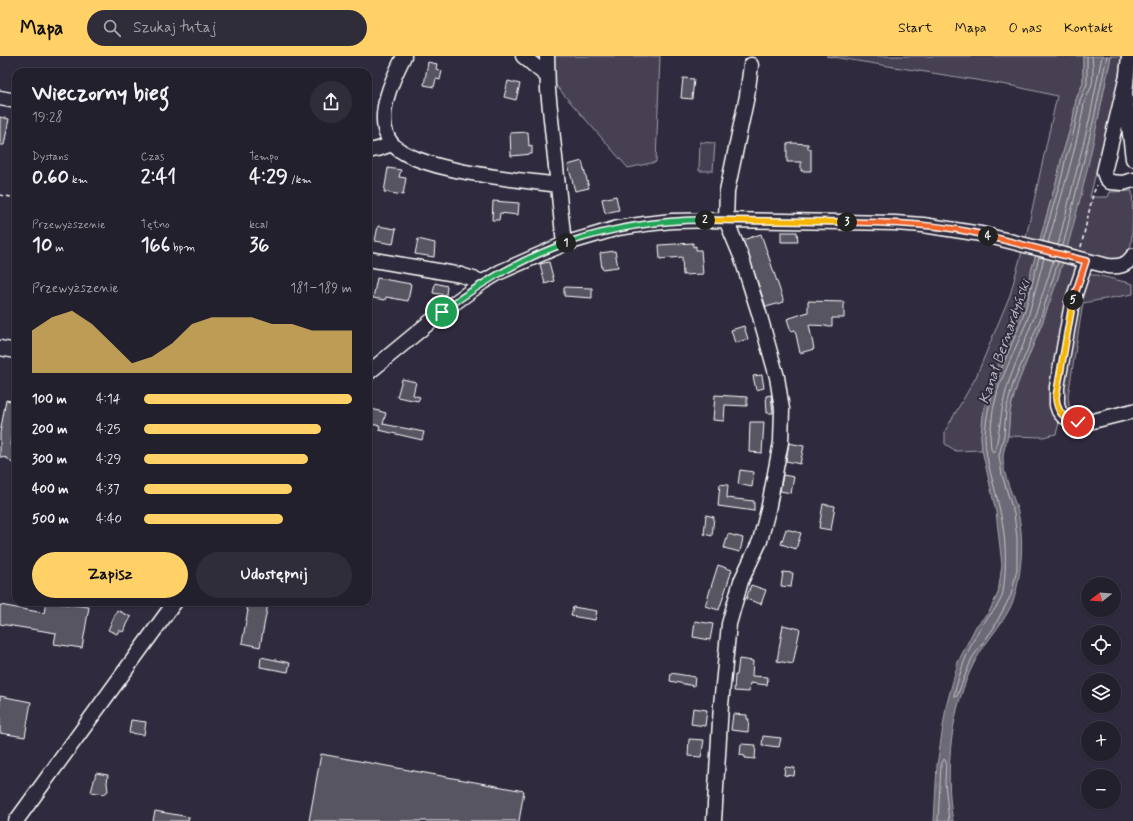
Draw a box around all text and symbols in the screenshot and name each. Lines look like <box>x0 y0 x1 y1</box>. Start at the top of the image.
search box <box>87 10 367 46</box>
text: Mapa <box>20 16 63 41</box>
icon: search <box>101 17 123 39</box>
text: Szukaj tutaj <box>133 18 216 38</box>
text: Start <box>898 19 933 37</box>
text: Mapa <box>955 19 987 37</box>
text: O nas <box>1009 19 1042 37</box>
text: Kontakt <box>1064 19 1113 37</box>
text: Wieczorny bieg <box>32 80 169 108</box>
button: share <box>310 81 352 123</box>
text: 19:28 <box>32 109 63 126</box>
text: Dystans <box>32 150 69 164</box>
text: Czas <box>141 150 164 164</box>
text: Tempo <box>249 150 278 164</box>
text: 0.60 <box>32 164 69 191</box>
text: 2:41 <box>141 164 176 191</box>
text: 4:29 <box>249 164 288 191</box>
text: km <box>69 173 88 187</box>
text: /km <box>288 173 312 187</box>
pin: 2 <box>695 210 715 230</box>
pin: 3 <box>837 212 857 232</box>
text: 2 <box>702 213 708 227</box>
text: 3 <box>845 215 849 229</box>
text: Przewyższenie <box>32 218 105 232</box>
text: Tętno <box>141 218 170 232</box>
text: kcal <box>249 218 268 232</box>
pin: 4 <box>978 226 998 246</box>
text: 4 <box>985 229 991 243</box>
text: 10 <box>32 232 52 259</box>
text: 166 <box>141 232 170 259</box>
text: 36 <box>249 232 269 259</box>
pin: 1 <box>556 233 576 253</box>
text: 1 <box>564 236 568 250</box>
text: m <box>52 241 64 255</box>
text: bpm <box>170 241 195 255</box>
water label: Kanał Bernardyński <box>974 275 1036 407</box>
text: Przewyższenie <box>32 280 119 297</box>
text: 181–189 m <box>290 280 352 297</box>
pin: 5 <box>1063 290 1083 310</box>
text: 5 <box>1070 293 1076 307</box>
pin <box>425 295 459 329</box>
icon: arrive <box>431 301 453 323</box>
text: 100 m <box>32 391 67 408</box>
text: 4:14 <box>96 391 121 408</box>
pin <box>1061 405 1095 439</box>
icon: check <box>1067 411 1089 433</box>
text: 200 m <box>32 421 67 438</box>
text: 4:25 <box>96 421 120 438</box>
text: 300 m <box>32 451 67 468</box>
text: 4:29 <box>96 451 121 468</box>
text: 400 m <box>32 481 69 498</box>
text: 4:37 <box>96 481 119 498</box>
text: 500 m <box>32 511 69 528</box>
text: 4:40 <box>96 511 122 528</box>
button: Zapisz <box>32 552 188 598</box>
button: Udostępnij <box>196 552 352 598</box>
north arrow <box>1081 577 1121 617</box>
map controls <box>1081 577 1121 809</box>
button: locate <box>1081 625 1121 665</box>
button: layers <box>1081 673 1121 713</box>
button: + <box>1081 721 1121 761</box>
button: − <box>1081 769 1121 809</box>

